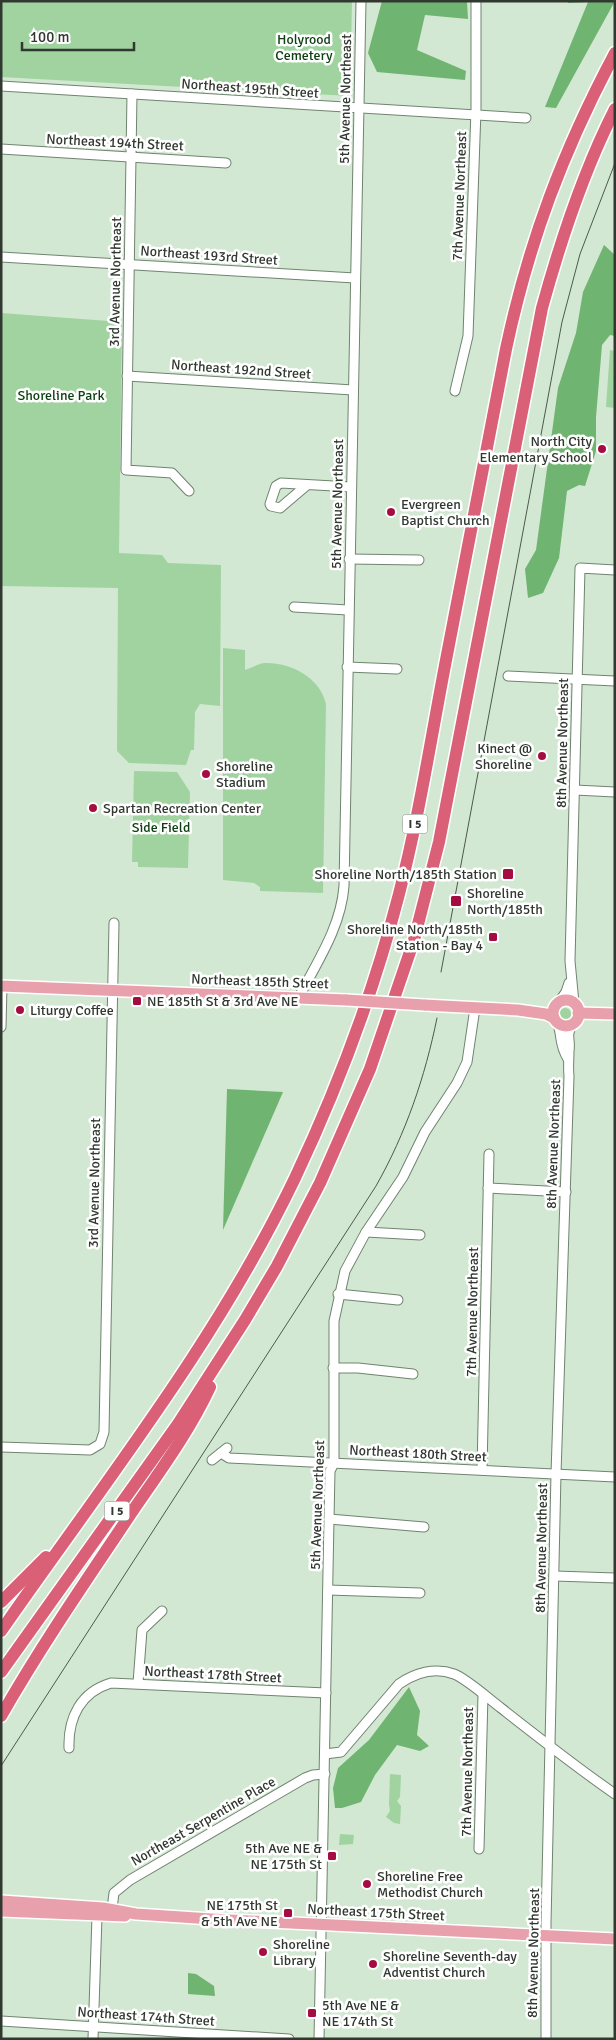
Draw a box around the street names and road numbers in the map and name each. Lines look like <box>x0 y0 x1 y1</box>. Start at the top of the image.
street label: 5th Avenue Northeast <box>336 34 355 164</box>
street label: Northeast 195th Street <box>181 75 319 102</box>
street label: Northeast 194th Street <box>46 130 184 155</box>
street label: 7th Avenue Northeast <box>449 131 470 261</box>
street label: 3rd Avenue Northeast <box>106 217 125 347</box>
street label: Northeast 193rd Street <box>140 242 278 269</box>
street label: Northeast 192nd Street <box>170 356 312 383</box>
street label: 5th Avenue Northeast <box>328 439 347 569</box>
street label: 8th Avenue Northeast <box>553 678 572 808</box>
road number: I 5 <box>402 814 428 834</box>
street label: Northeast 185th Street <box>191 971 329 992</box>
street label: 8th Avenue Northeast <box>543 1079 564 1209</box>
street label: 3rd Avenue Northeast <box>85 1118 104 1248</box>
street label: 7th Avenue Northeast <box>463 1247 482 1377</box>
street label: 5th Avenue Northeast <box>307 1440 328 1570</box>
street label: Northeast 180th Street <box>349 1441 487 1466</box>
street label: 8th Avenue Northeast <box>532 1483 551 1613</box>
road number: I 5 <box>104 1502 130 1520</box>
street label: Northeast 178th Street <box>144 1662 282 1687</box>
street label: 7th Avenue Northeast <box>458 1707 477 1837</box>
street label: Northeast Serpentine Place <box>128 1773 279 1870</box>
street label: 8th Avenue Northeast <box>524 1888 543 2018</box>
street label: Northeast 175th Street <box>307 1900 445 1925</box>
street label: Northeast 174th Street <box>77 2003 215 2030</box>

